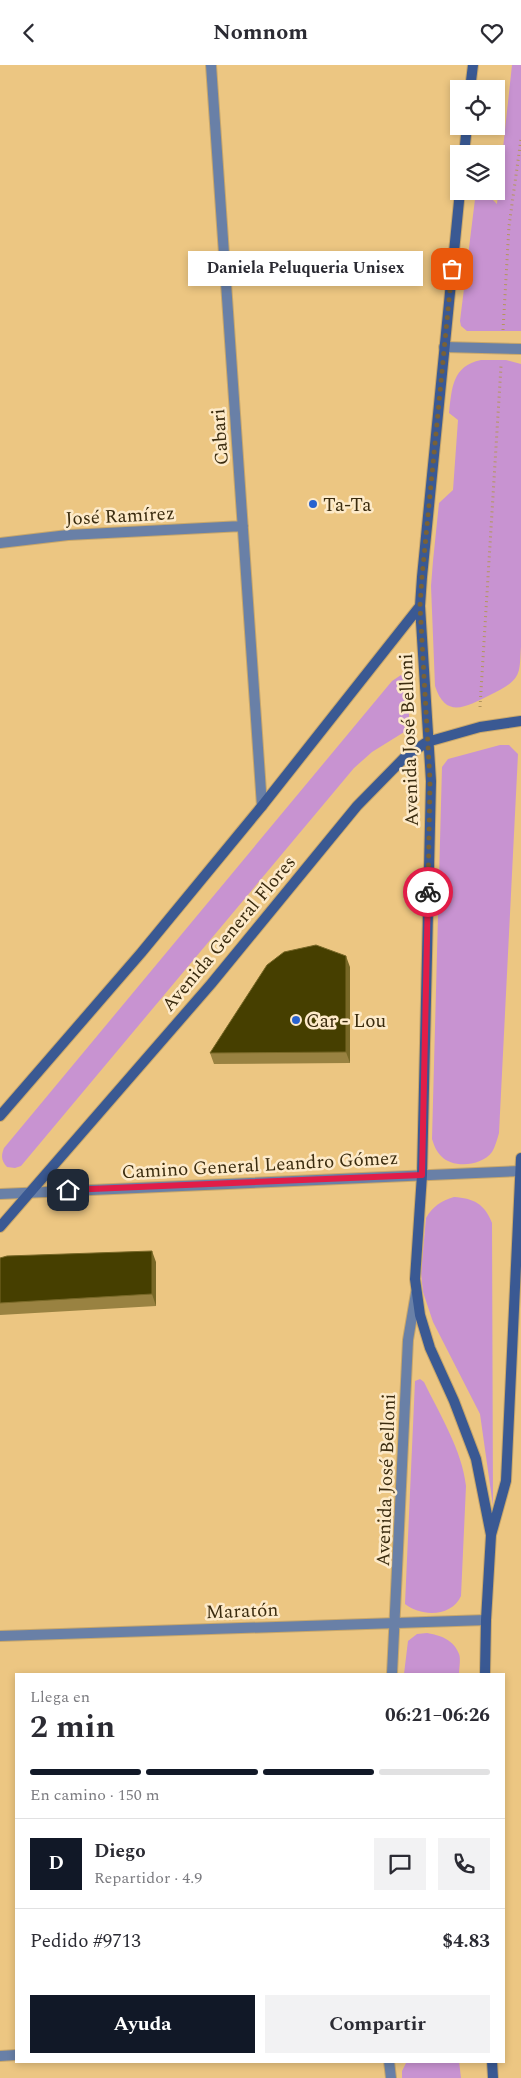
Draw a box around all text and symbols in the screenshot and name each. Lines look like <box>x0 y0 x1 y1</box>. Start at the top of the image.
text: Nomnom <box>213 16 308 49</box>
icon: back <box>15 19 43 47</box>
icon: heart <box>478 19 506 47</box>
map controls <box>450 80 505 200</box>
button: locate <box>450 80 505 135</box>
button: layers <box>450 145 505 200</box>
pin <box>431 248 473 290</box>
callout: Daniela Peluqueria Unisex <box>187 251 422 287</box>
icon: bag <box>438 255 466 283</box>
text: Daniela Peluqueria Unisex <box>206 256 405 280</box>
street label: Cabari <box>204 408 237 466</box>
place label: Ta-Ta <box>323 491 372 520</box>
marker: Ta-Ta <box>307 498 319 510</box>
street label: José Ramírez <box>65 499 176 534</box>
street label: Avenida José Belloni <box>392 653 427 827</box>
street label: Avenida General Flores <box>155 849 303 1019</box>
courier <box>403 867 453 917</box>
icon: bike <box>414 878 442 906</box>
place label: Car - Lou <box>306 1007 387 1036</box>
marker: Car - Lou <box>290 1014 302 1026</box>
street label: Camino General Leandro Gómez <box>121 1144 399 1187</box>
pin <box>47 1169 89 1211</box>
icon: home <box>54 1176 82 1204</box>
street label: Avenida José Belloni <box>369 1393 404 1567</box>
street label: Maratón <box>205 1596 279 1627</box>
text: Llega en <box>30 1685 90 1709</box>
text: 06:21–06:26 <box>385 1701 490 1730</box>
text: 2 min <box>30 1703 115 1752</box>
text: En camino · 150 m <box>30 1783 160 1807</box>
text: Diego <box>94 1837 146 1866</box>
button: chat <box>374 1838 426 1890</box>
button: phone <box>438 1838 490 1890</box>
text: D <box>48 1849 64 1878</box>
text: Repartidor · 4.9 <box>94 1866 202 1890</box>
text: Pedido #9713 <box>30 1927 141 1956</box>
text: $4.83 <box>442 1927 490 1956</box>
button: Ayuda <box>30 1995 255 2053</box>
button: Compartir <box>265 1995 490 2053</box>

